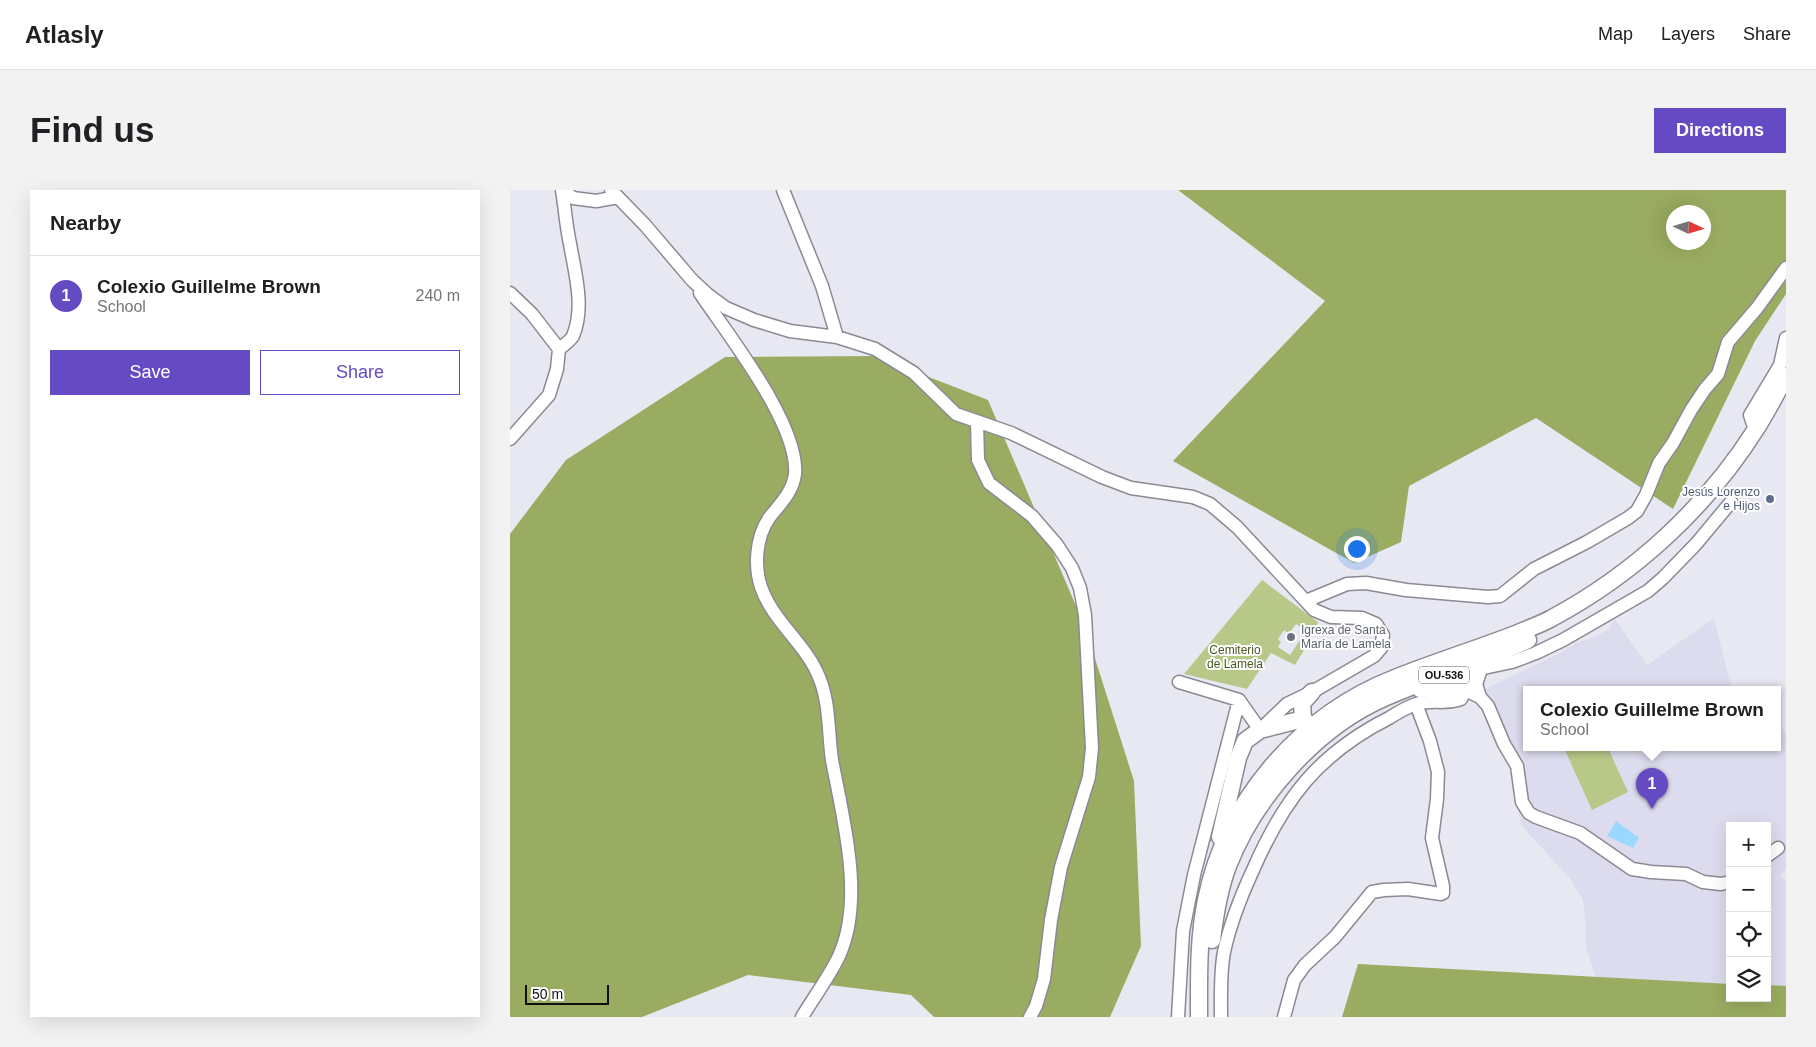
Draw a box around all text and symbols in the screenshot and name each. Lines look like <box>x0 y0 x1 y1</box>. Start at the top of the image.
text: Atlasly <box>25 21 104 48</box>
text: Map <box>1598 24 1633 44</box>
text: Layers <box>1661 24 1715 44</box>
text: Share <box>1743 24 1791 44</box>
button: Directions <box>1654 108 1786 153</box>
text: Find us <box>30 110 154 149</box>
north arrow <box>1666 205 1711 250</box>
text: Nearby <box>50 211 121 234</box>
text: Colexio Guillelme Brown <box>97 276 321 297</box>
text: 1 <box>62 287 70 304</box>
text: 240 m <box>416 287 460 304</box>
text: School <box>97 298 146 315</box>
button: Save <box>50 350 250 395</box>
button: Share <box>260 350 460 395</box>
place label: Jesús Lorenzo e Hijos <box>1682 485 1760 513</box>
marker: Jesús Lorenzo e Hijos <box>1764 493 1776 505</box>
your location <box>1344 536 1370 562</box>
place label: Igrexa de Santa María de Lamela <box>1301 623 1391 651</box>
marker: Igrexa de Santa María de Lamela <box>1285 631 1297 643</box>
park label: Cemiterio de Lamela <box>1207 643 1263 671</box>
road number: OU-536 <box>1419 666 1469 684</box>
popup <box>1523 686 1781 751</box>
text: Colexio Guillelme Brown <box>1540 699 1764 720</box>
text: School <box>1540 721 1589 738</box>
pin: 1 <box>1636 768 1668 809</box>
map controls <box>1726 822 1771 1002</box>
button: + <box>1726 822 1771 867</box>
button: − <box>1726 867 1771 912</box>
button: locate <box>1726 912 1771 957</box>
button: layers <box>1726 957 1771 1002</box>
scale bar <box>525 982 609 1005</box>
text: 50 m <box>532 986 563 1002</box>

